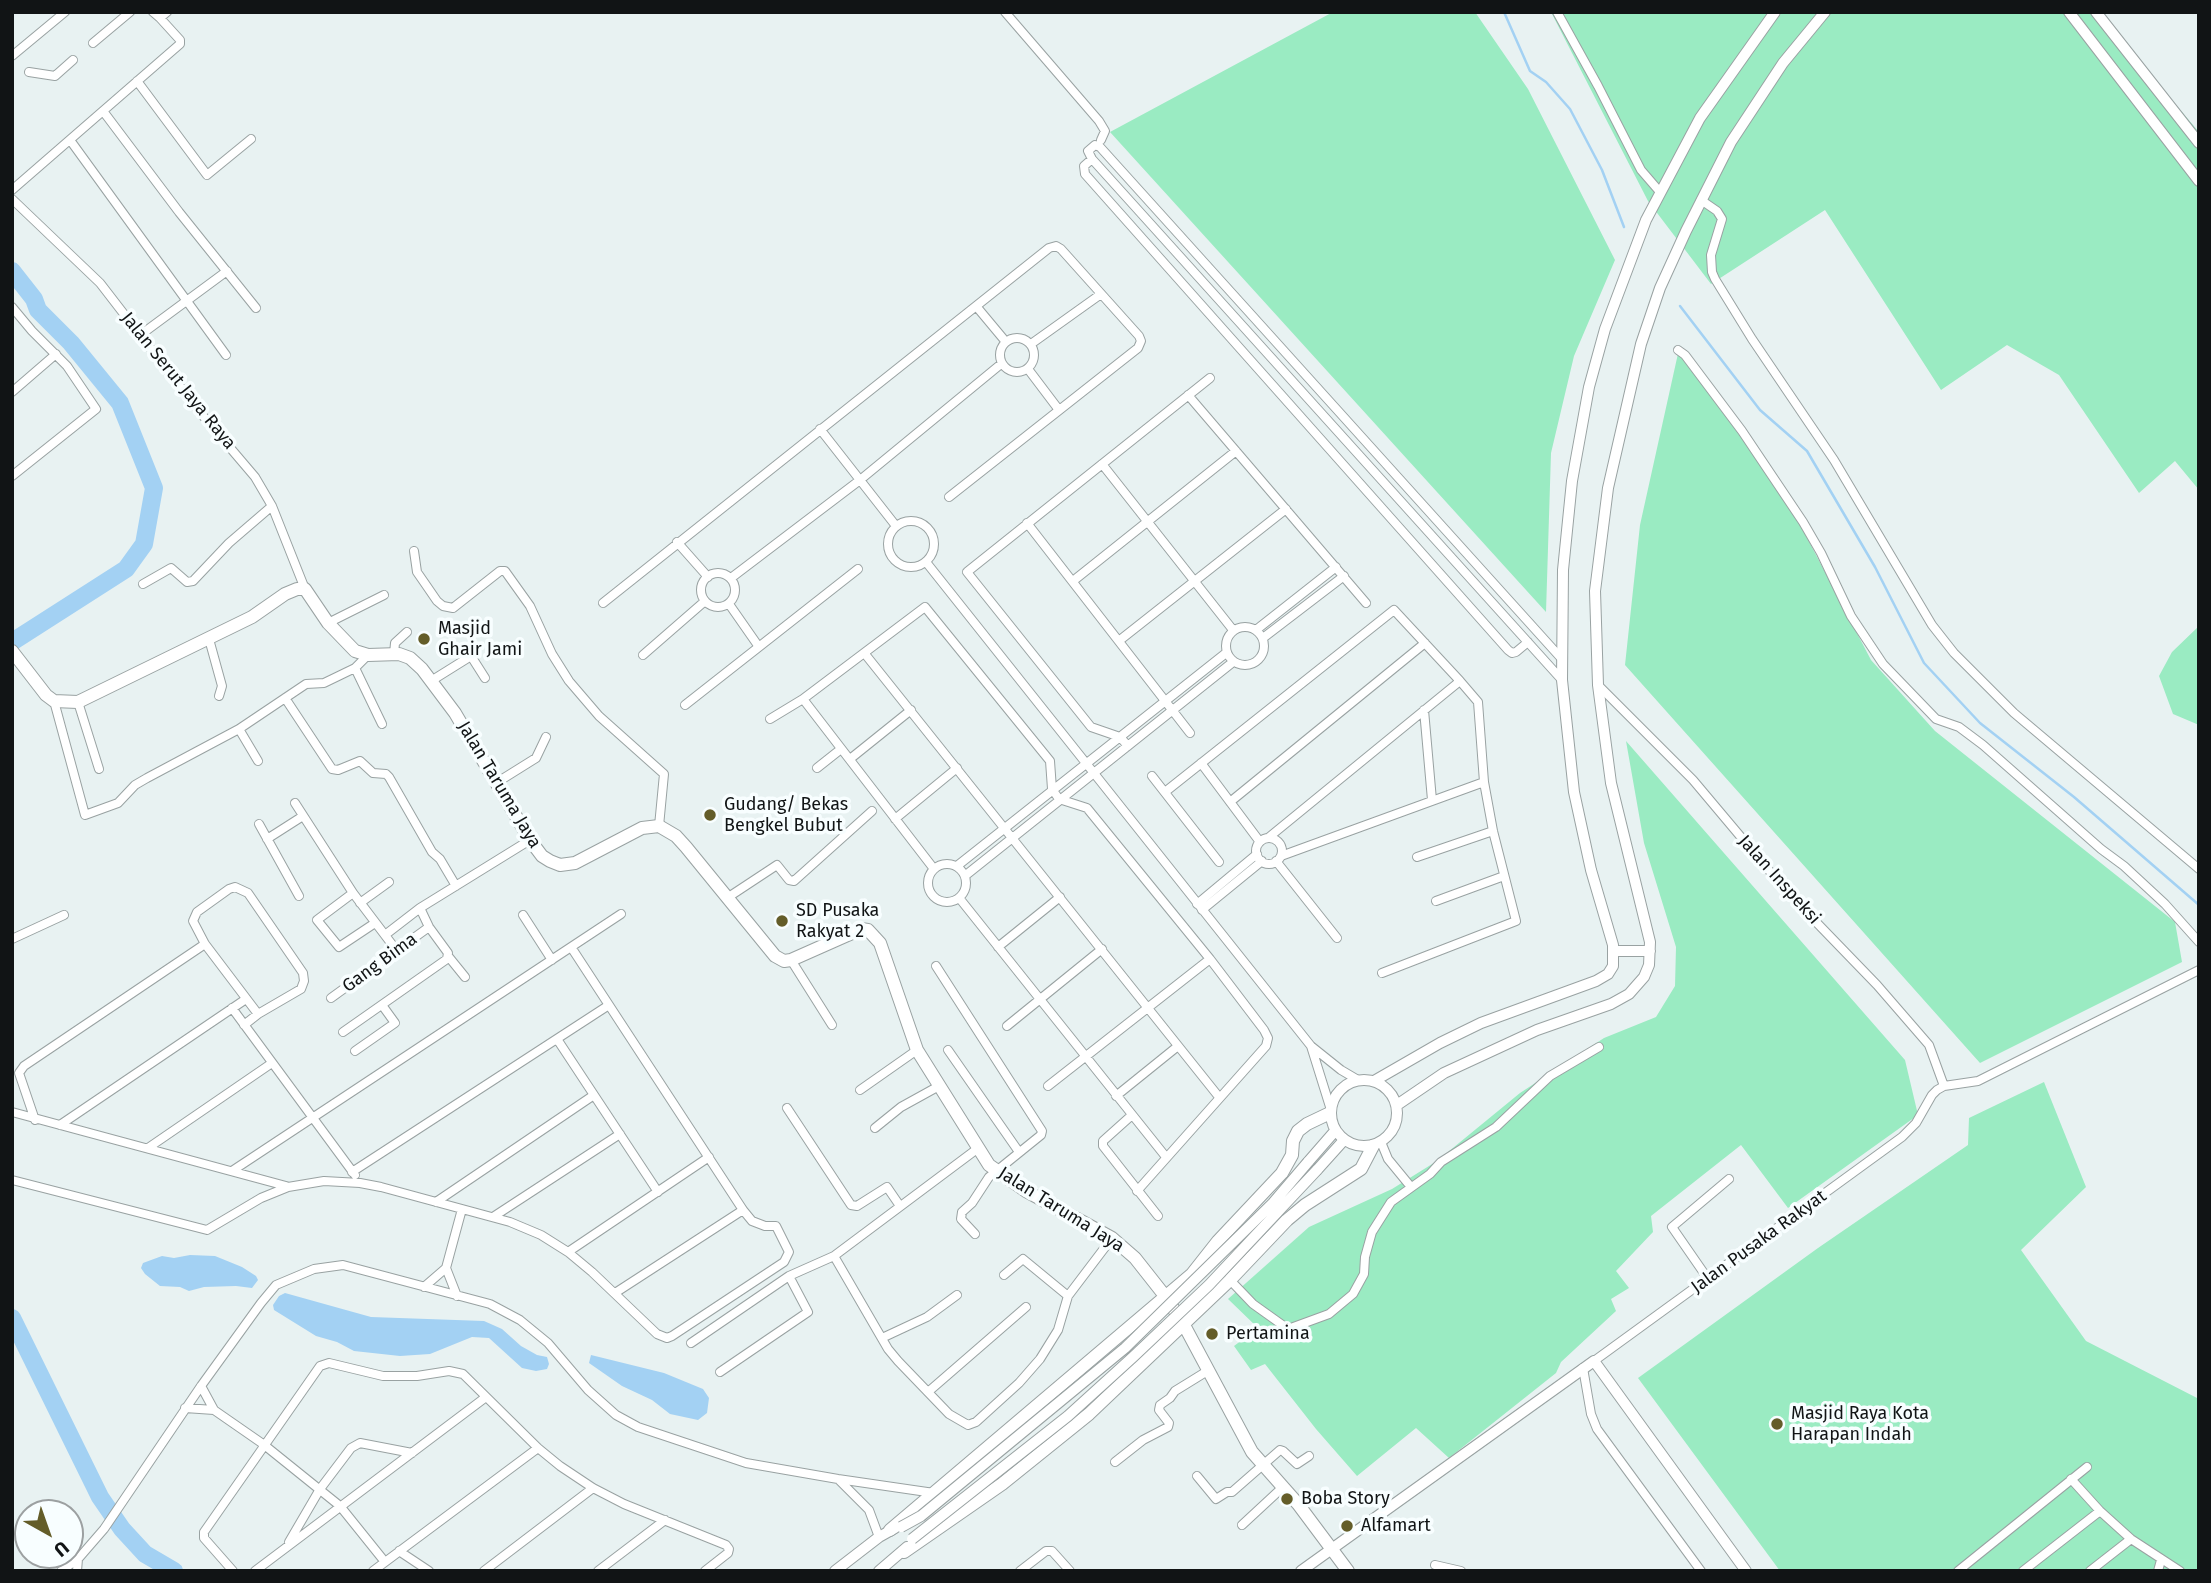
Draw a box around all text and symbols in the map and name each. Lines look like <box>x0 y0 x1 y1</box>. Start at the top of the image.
street label: Jalan Serut Jaya Raya <box>116 308 240 454</box>
place label: Masjid Ghair Jami <box>438 618 522 660</box>
marker: Masjid Ghair Jami <box>416 631 432 647</box>
street label: Jalan Taruma Jaya <box>453 718 545 852</box>
place label: Gudang/ Bekas Bengkel Bubut <box>724 794 848 836</box>
marker: Gudang/ Bekas Bengkel Bubut <box>702 807 718 823</box>
street label: Jalan Inspeksi <box>1733 831 1825 929</box>
place label: SD Pusaka Rakyat 2 <box>796 900 879 942</box>
marker: SD Pusaka Rakyat 2 <box>774 913 790 929</box>
street label: Gang Bima <box>338 929 422 997</box>
street label: Jalan Taruma Jaya <box>994 1163 1128 1257</box>
street label: Jalan Pusaka Rakyat <box>1687 1186 1831 1298</box>
place label: Pertamina <box>1226 1323 1310 1345</box>
marker: Pertamina <box>1204 1326 1220 1342</box>
place label: Masjid Raya Kota Harapan Indah <box>1791 1403 1929 1446</box>
marker: Masjid Raya Kota Harapan Indah <box>1769 1416 1785 1432</box>
place label: Boba Story <box>1301 1488 1390 1510</box>
marker: Boba Story <box>1279 1491 1295 1507</box>
north arrow <box>14 1499 84 1569</box>
place label: Alfamart <box>1361 1515 1431 1537</box>
marker: Alfamart <box>1339 1518 1355 1534</box>
text: U <box>49 1536 74 1562</box>

